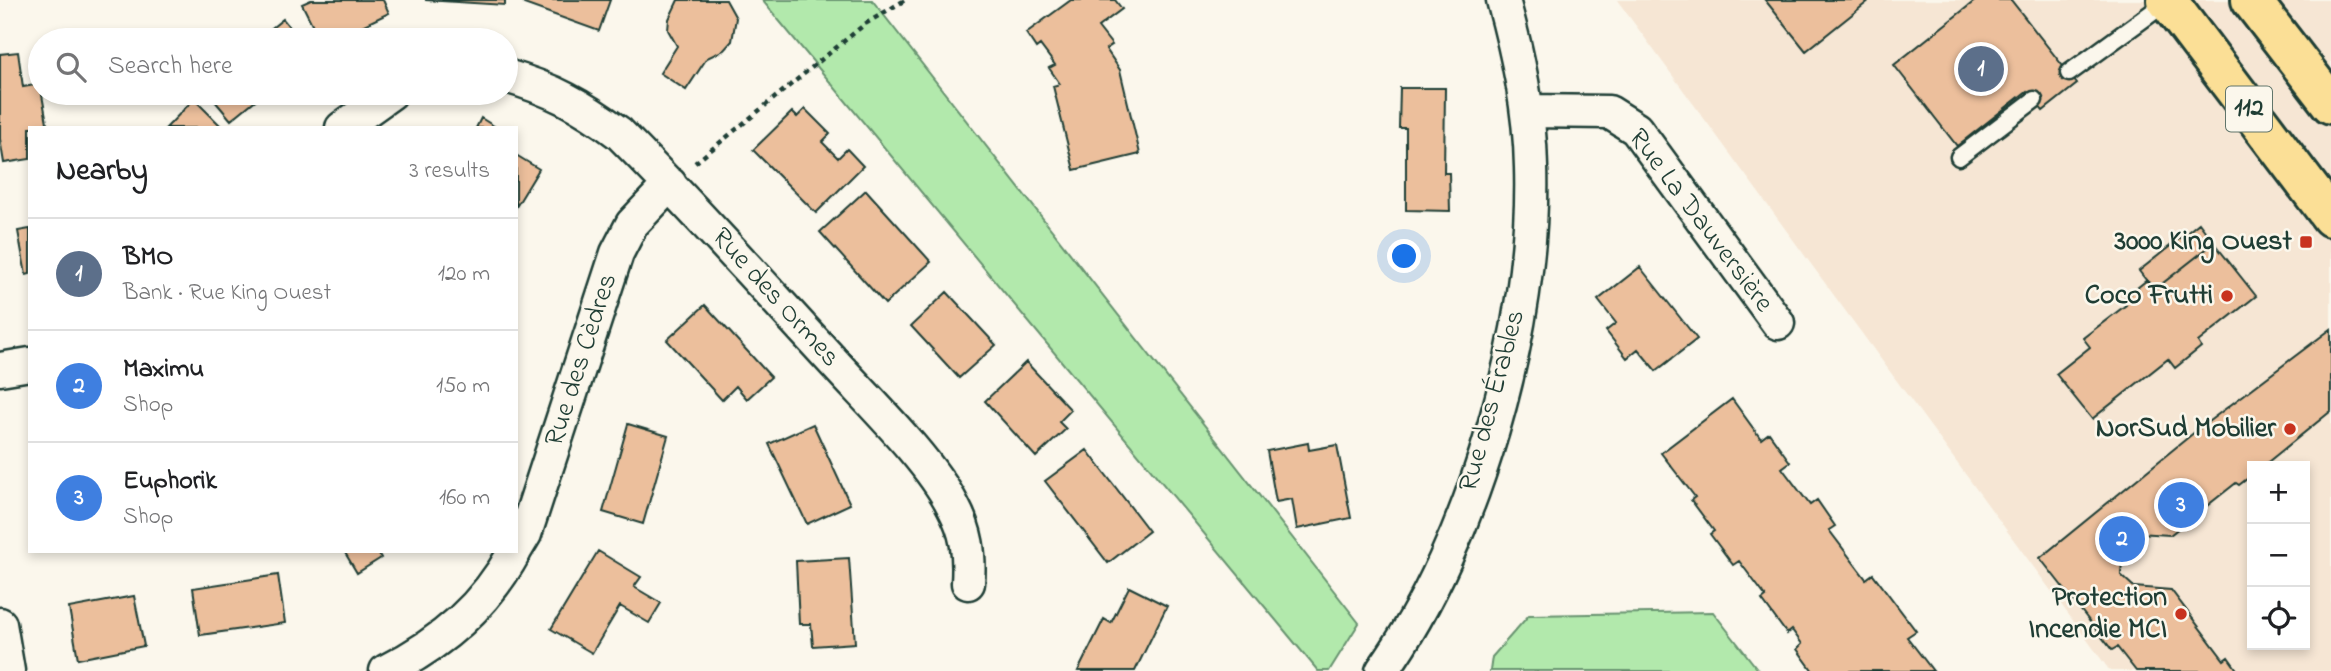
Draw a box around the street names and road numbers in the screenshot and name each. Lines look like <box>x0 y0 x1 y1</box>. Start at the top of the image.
road number: 112 <box>2226 86 2272 132</box>
street label: Rue La Dauversière <box>1617 120 1783 322</box>
street label: Rue des Ormes <box>701 219 849 377</box>
street label: Rue des Cèdres <box>535 268 629 452</box>
street label: Rue des Érables <box>1449 306 1537 496</box>

